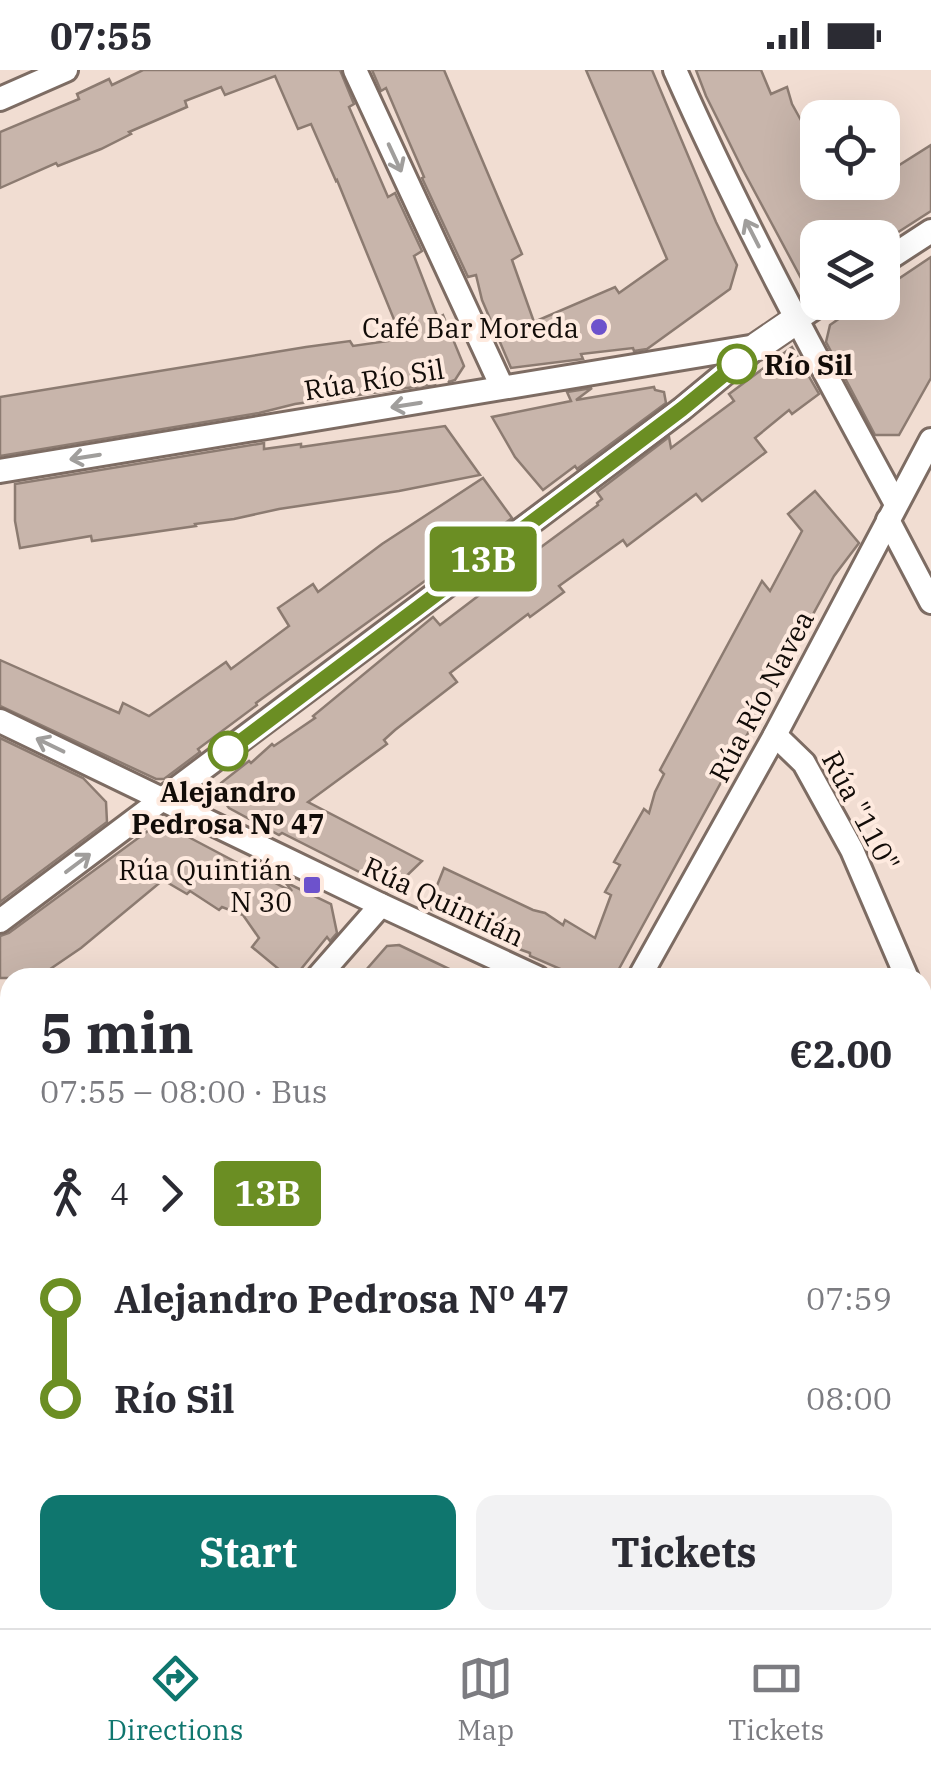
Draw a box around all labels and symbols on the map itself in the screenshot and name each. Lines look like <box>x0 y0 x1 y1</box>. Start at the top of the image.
one-way arrow <box>387 143 406 173</box>
one-way arrow <box>742 219 761 249</box>
place label: Café Bar Moreda <box>362 309 579 346</box>
marker: Café Bar Moreda <box>588 316 610 338</box>
marker: Río Sil <box>718 345 756 383</box>
place label: Río Sil <box>764 346 853 383</box>
street label: Rúa Río Sil <box>301 350 447 408</box>
one-way arrow <box>390 396 423 414</box>
one-way arrow <box>69 448 102 467</box>
line badge: 13B <box>426 526 540 592</box>
street label: Rúa Río Navea <box>700 604 822 788</box>
marker: Alejandro Pedrosa Nº 47 <box>209 732 247 770</box>
one-way arrow <box>36 735 66 754</box>
street label: Rúa "110" <box>814 744 908 878</box>
place label: Alejandro Pedrosa Nº 47 <box>131 773 325 842</box>
street label: Rúa Quintián <box>357 848 531 954</box>
place label: Rúa Quintián N 30 <box>118 851 292 920</box>
one-way arrow <box>64 852 91 873</box>
marker: Rúa Quintián N 30 <box>301 874 323 896</box>

